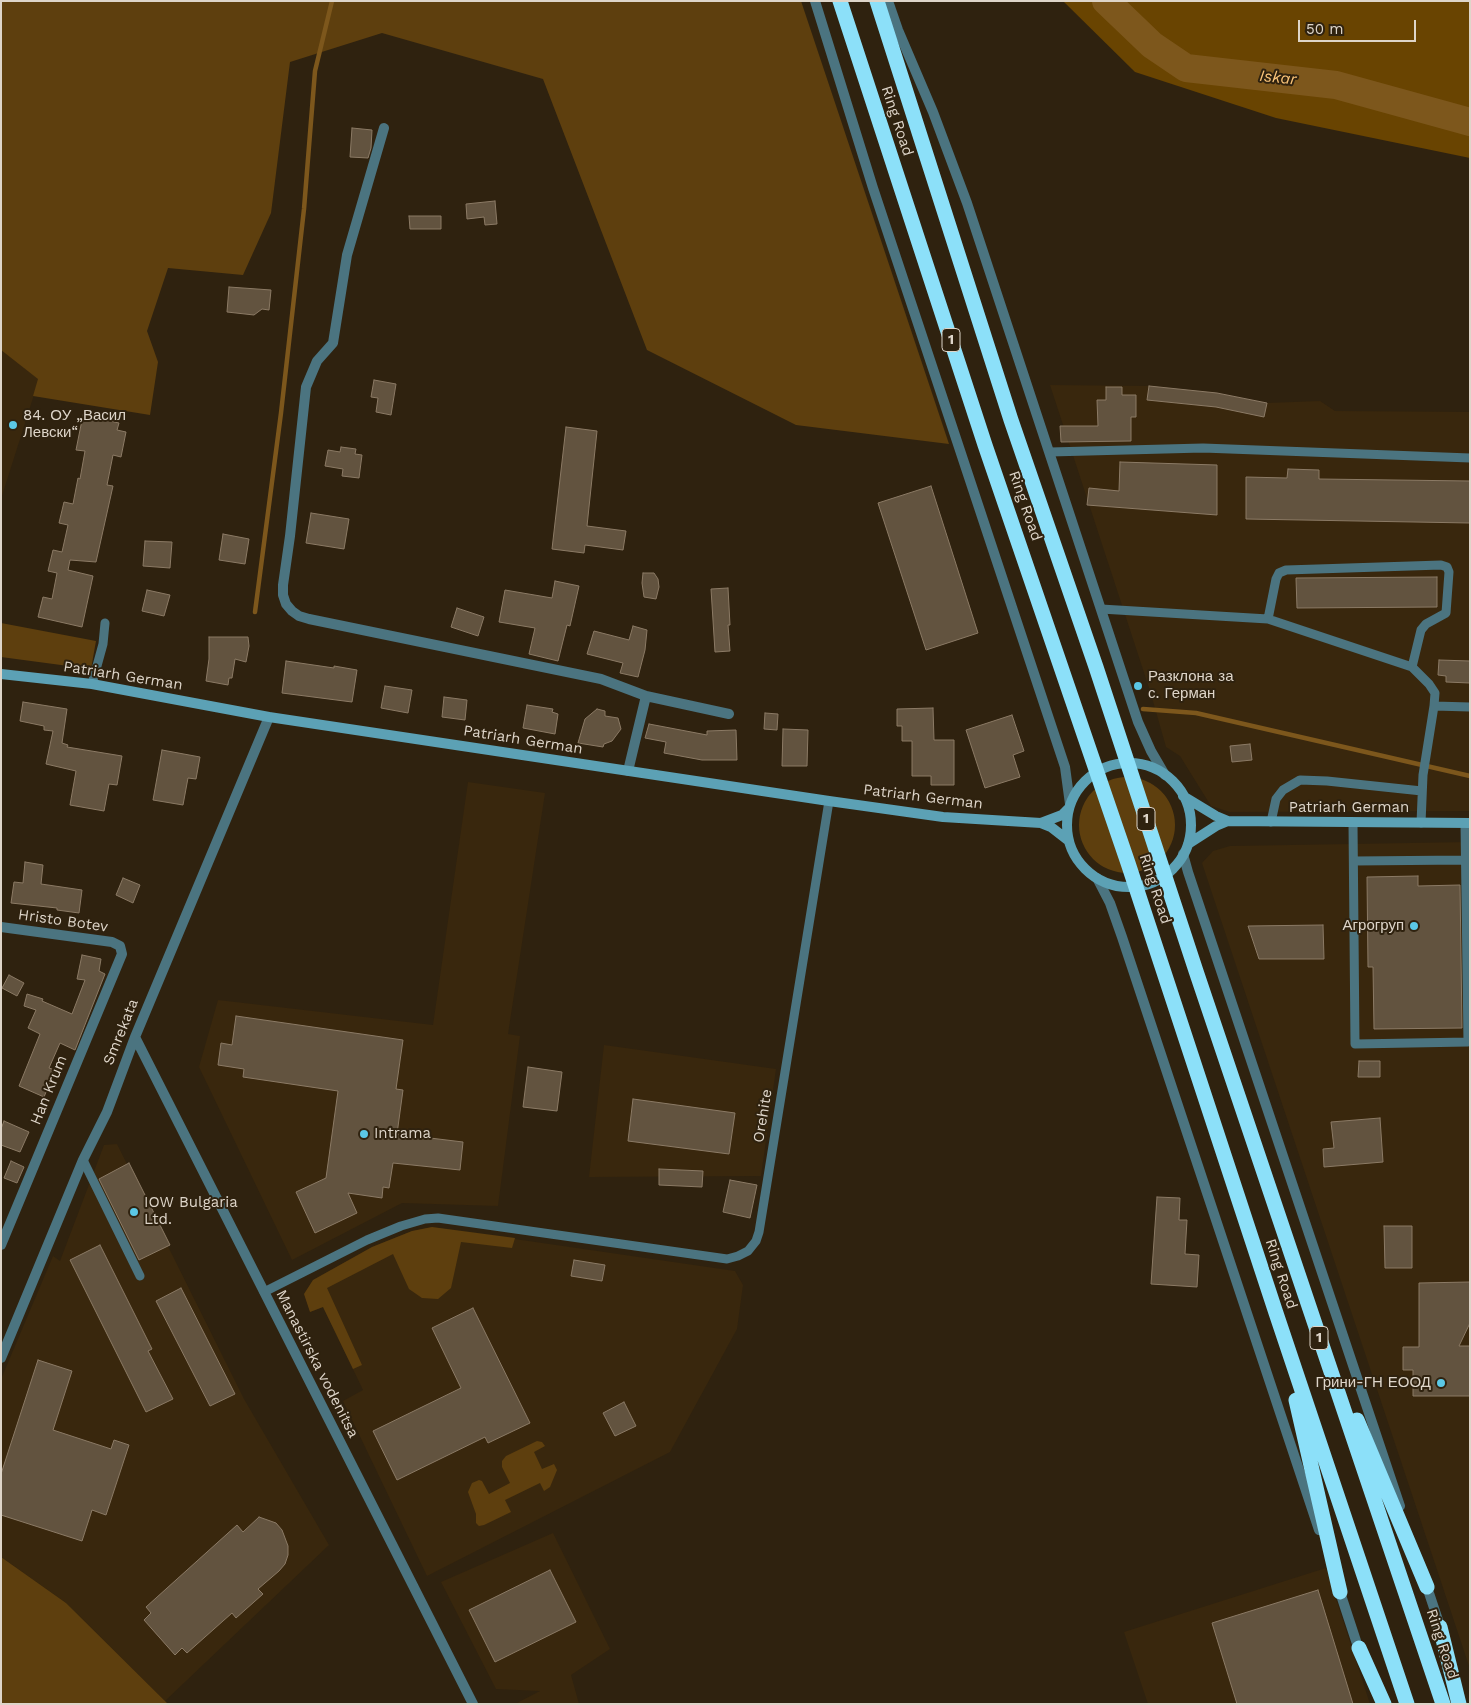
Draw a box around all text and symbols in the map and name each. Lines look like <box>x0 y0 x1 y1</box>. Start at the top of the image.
scale bar <box>1301 10 1418 42</box>
text: 50 m <box>1306 20 1343 38</box>
water label: Iskar <box>1259 67 1297 89</box>
street label: Ring Road <box>877 84 917 158</box>
road number: 1 <box>942 328 960 352</box>
place label: 84. ОУ „Васил Левски“ <box>23 407 126 442</box>
marker: 84. ОУ „Васил Левски“ <box>7 419 19 431</box>
street label: Ring Road <box>1005 469 1045 543</box>
street label: Patriarh German <box>62 658 184 694</box>
place label: Разклона за с. Герман <box>1148 668 1234 703</box>
marker: Разклона за с. Герман <box>1132 680 1144 692</box>
street label: Patriarh German <box>462 722 584 758</box>
street label: Patriarh German <box>862 781 984 813</box>
street label: Patriarh German <box>1289 799 1409 817</box>
road number: 1 <box>1137 808 1155 831</box>
street label: Ring Road <box>1135 852 1175 926</box>
street label: Hristo Botev <box>17 906 109 936</box>
place label: Агрогруп <box>1343 917 1404 935</box>
marker: Агрогруп <box>1408 920 1420 932</box>
street label: Smrekata <box>100 996 142 1068</box>
street label: Han Krum <box>27 1053 71 1127</box>
street label: Orehite <box>750 1088 776 1144</box>
place label: Intrama <box>374 1125 431 1143</box>
marker: Intrama <box>358 1128 370 1140</box>
place label: IOW Bulgaria Ltd. <box>144 1194 238 1229</box>
marker: IOW Bulgaria Ltd. <box>128 1206 140 1218</box>
street label: Ring Road <box>1261 1237 1301 1311</box>
street label: Manastirska vodenitsa <box>272 1287 362 1441</box>
road number: 1 <box>1310 1326 1328 1350</box>
place label: Грини-ГН ЕООД <box>1315 1374 1431 1392</box>
marker: Грини-ГН ЕООД <box>1435 1377 1447 1389</box>
street label: Ring Road <box>1422 1607 1462 1681</box>

